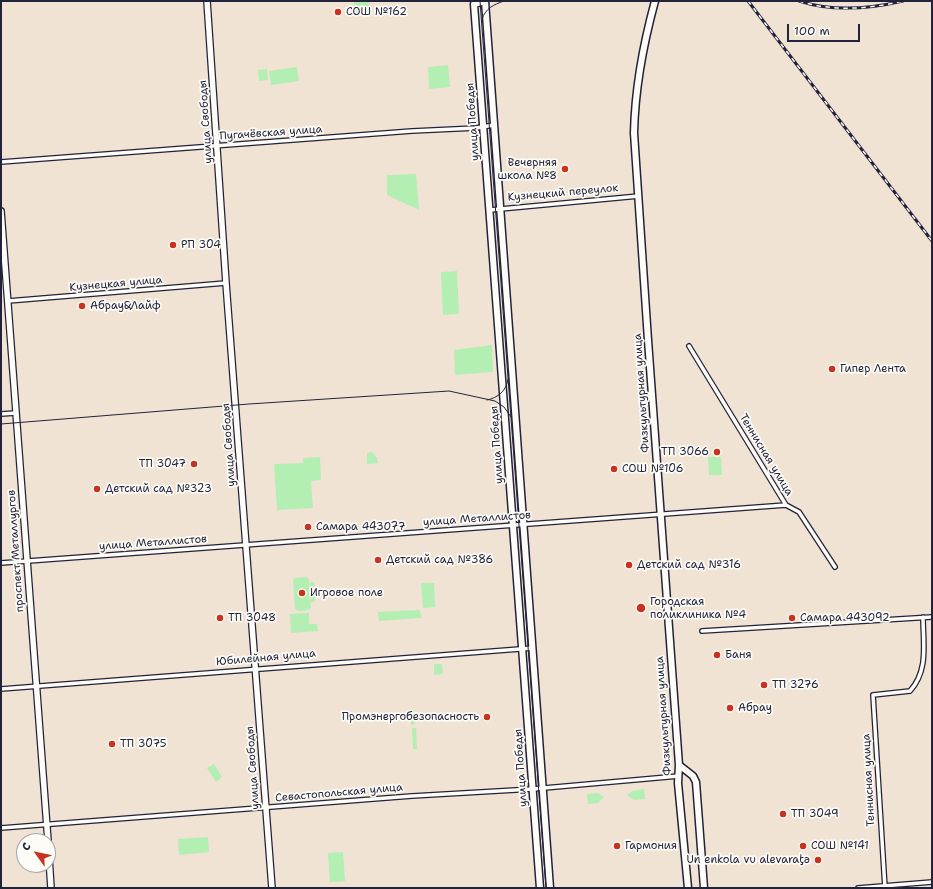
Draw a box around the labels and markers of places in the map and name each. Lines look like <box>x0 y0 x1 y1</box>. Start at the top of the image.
place label: СОШ №162 <box>346 5 407 19</box>
marker: СОШ №162 <box>333 7 343 17</box>
place label: Вечерняя школа №8 <box>497 156 557 182</box>
marker: Вечерняя школа №8 <box>560 164 570 174</box>
place label: РП 304 <box>181 238 221 252</box>
marker: РП 304 <box>168 240 178 250</box>
place label: Абрау&Лайф <box>90 299 161 313</box>
marker: Абрау&Лайф <box>77 301 87 311</box>
place label: Гипер Лента <box>840 362 906 376</box>
marker: Гипер Лента <box>827 364 837 374</box>
place label: ТП 3066 <box>661 445 709 459</box>
marker: ТП 3066 <box>712 447 722 457</box>
place label: ТП 3047 <box>139 457 186 471</box>
marker: ТП 3047 <box>189 459 199 469</box>
place label: СОШ №106 <box>622 462 684 476</box>
marker: СОШ №106 <box>609 464 619 474</box>
place label: Детский сад №323 <box>105 482 212 496</box>
marker: Детский сад №323 <box>92 484 102 494</box>
place label: Самара 443077 <box>316 520 405 534</box>
marker: Самара 443077 <box>303 522 313 532</box>
place label: Детский сад №386 <box>386 553 493 567</box>
marker: Детский сад №386 <box>373 555 383 565</box>
place label: Детский сад №316 <box>637 558 741 572</box>
marker: Детский сад №316 <box>624 560 634 570</box>
place label: Игровое поле <box>310 586 383 600</box>
marker: Игровое поле <box>297 588 307 598</box>
place label: Городская поликлиника №4 <box>650 595 746 621</box>
marker: Городская поликлиника №4 <box>635 602 647 614</box>
place label: ТП 3048 <box>228 611 276 625</box>
place label: Самара 443092 <box>800 611 890 625</box>
marker: ТП 3048 <box>215 613 225 623</box>
marker: Самара 443092 <box>787 613 797 623</box>
place label: Баня <box>725 648 751 662</box>
marker: Баня <box>712 650 722 660</box>
place label: ТП 3276 <box>772 678 819 692</box>
marker: ТП 3276 <box>759 680 769 690</box>
place label: Абрау <box>738 701 772 715</box>
marker: Абрау <box>725 703 735 713</box>
place label: Промэнергобезопасность <box>342 710 479 724</box>
marker: Промэнергобезопасность <box>482 712 492 722</box>
place label: ТП 3075 <box>120 737 166 751</box>
marker: ТП 3075 <box>107 739 117 749</box>
place label: ТП 3049 <box>791 807 839 821</box>
marker: ТП 3049 <box>778 809 788 819</box>
place label: Гармония <box>625 839 677 853</box>
place label: СОШ №141 <box>811 839 869 853</box>
marker: Гармония <box>612 841 622 851</box>
marker: СОШ №141 <box>798 841 808 851</box>
place label: Un enkola vu alevaraţə <box>687 853 810 867</box>
marker: Un enkola vu alevaraţə <box>813 855 823 865</box>

